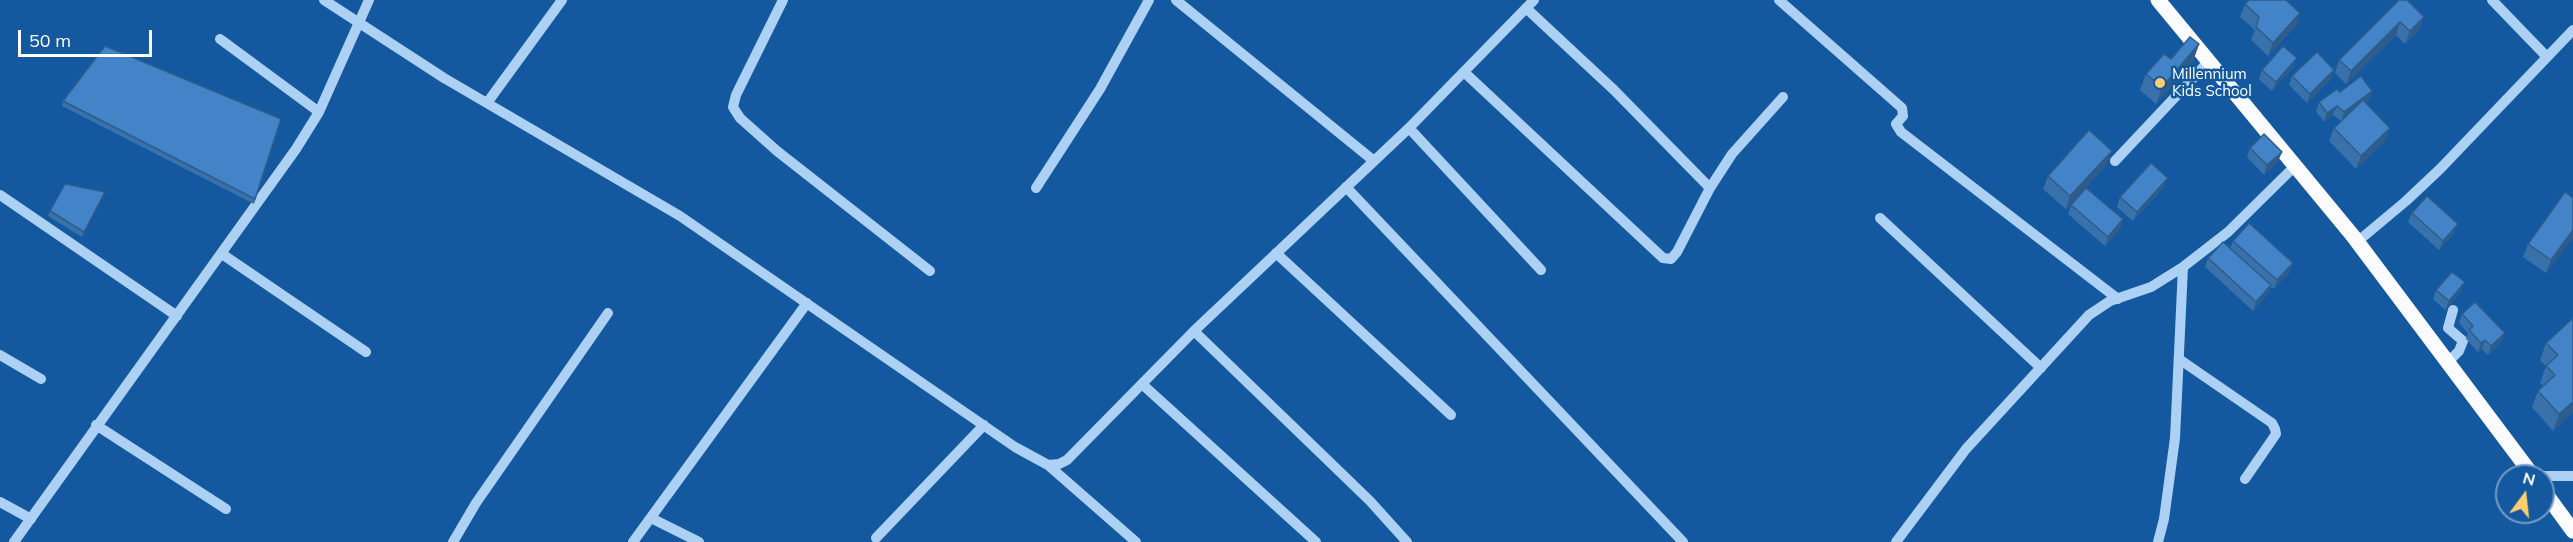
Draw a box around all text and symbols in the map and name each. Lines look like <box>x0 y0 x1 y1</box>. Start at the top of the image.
scale bar <box>21 18 154 56</box>
text: 50 m <box>29 29 71 52</box>
place label: Millennium Kids School <box>2172 65 2252 100</box>
marker: Millennium Kids School <box>2153 76 2167 90</box>
north arrow <box>2495 464 2555 524</box>
text: N <box>2521 467 2538 490</box>

